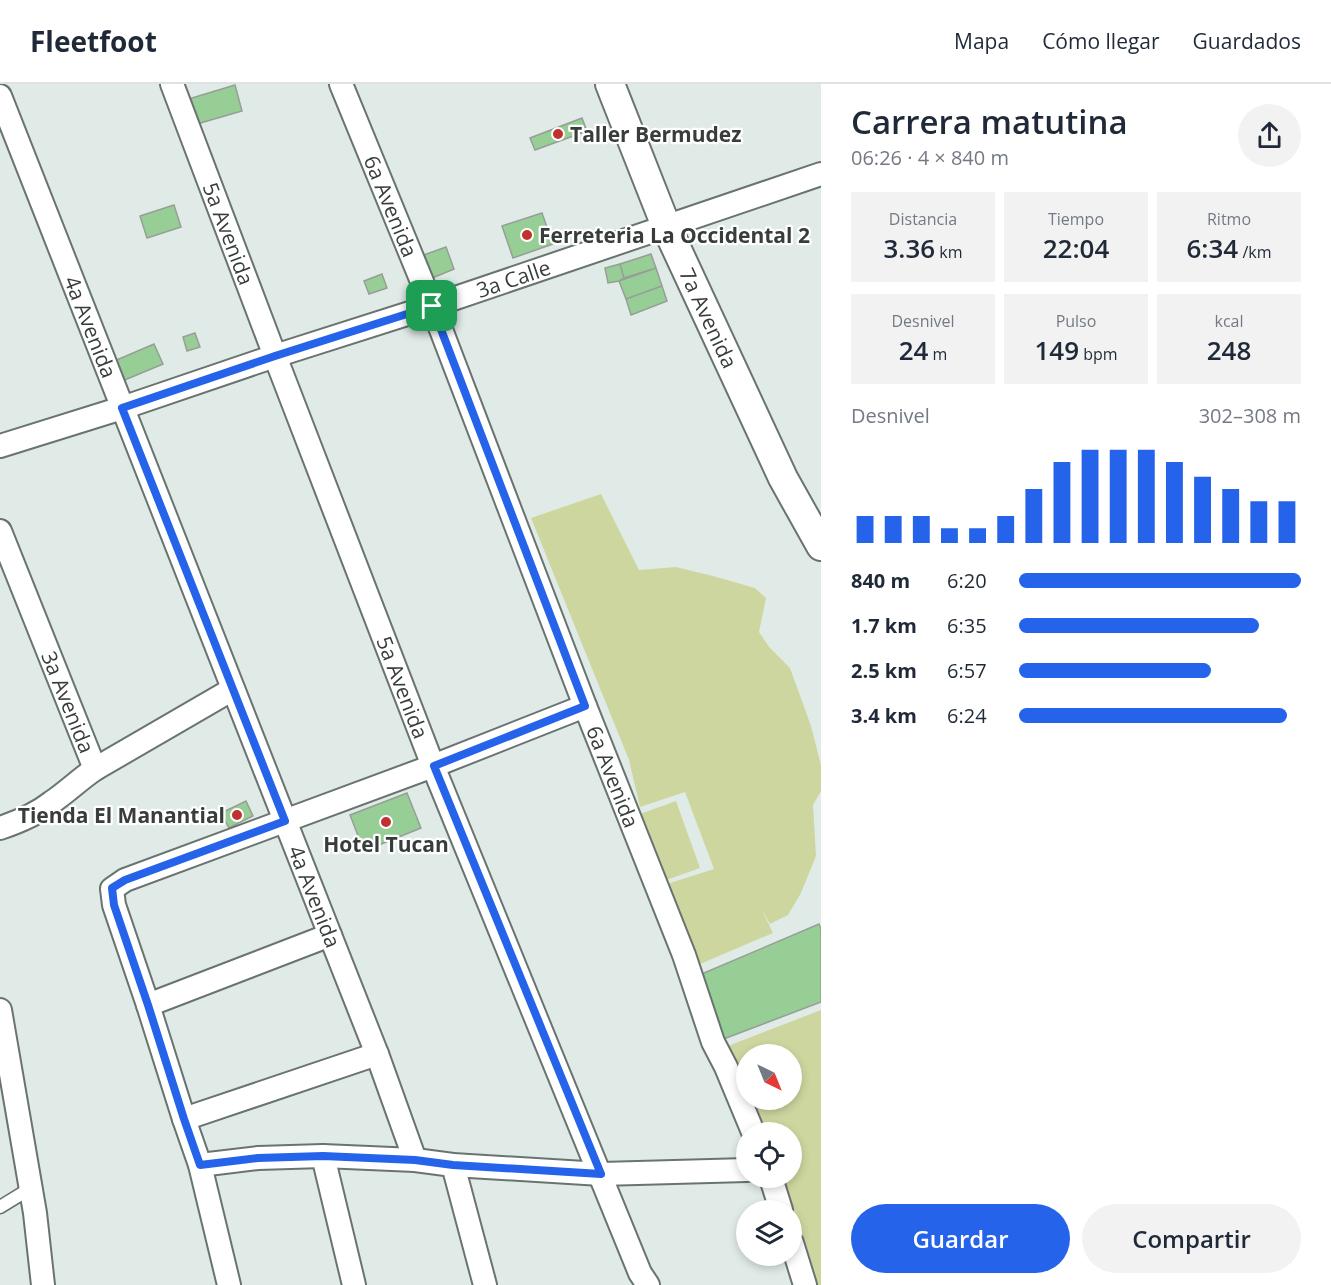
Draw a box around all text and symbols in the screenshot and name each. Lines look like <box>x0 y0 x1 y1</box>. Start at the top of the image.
text: Fleetfoot <box>30 22 157 60</box>
text: Mapa <box>954 27 1009 55</box>
text: Cómo llegar <box>1042 27 1160 55</box>
text: Guardados <box>1193 27 1301 55</box>
text: Carrera matutina <box>851 99 1128 144</box>
button: share <box>1238 104 1301 167</box>
place label: Taller Bermudez <box>570 120 741 148</box>
marker: Taller Bermudez <box>551 127 565 141</box>
text: 06:26 · 4 × 840 m <box>851 144 1009 171</box>
street label: 6a Avenida <box>358 151 424 261</box>
street label: 5a Avenida <box>197 178 261 289</box>
text: Distancia <box>889 208 957 230</box>
text: Tiempo <box>1048 208 1104 230</box>
text: Ritmo <box>1207 208 1251 230</box>
place label: Ferreteria La Occidental 2 <box>539 221 810 249</box>
marker: Ferreteria La Occidental 2 <box>520 228 534 242</box>
text: 3.36 <box>883 230 935 266</box>
text: 22:04 <box>1043 230 1109 266</box>
text: 6:34 <box>1187 230 1238 266</box>
text: km <box>935 241 963 263</box>
text: /km <box>1238 241 1271 263</box>
street label: 3a Calle <box>473 253 554 304</box>
street label: 7a Avenida <box>673 263 744 373</box>
street label: 4a Avenida <box>58 272 123 382</box>
pin <box>406 280 457 331</box>
icon: arrive <box>415 289 448 322</box>
text: Desnivel <box>891 310 955 332</box>
text: Pulso <box>1056 310 1096 332</box>
text: kcal <box>1215 310 1244 332</box>
text: 24 <box>899 332 928 368</box>
text: 149 <box>1034 332 1079 368</box>
text: 248 <box>1207 332 1251 368</box>
text: m <box>928 343 947 365</box>
text: bpm <box>1079 343 1118 365</box>
text: Desnivel <box>851 402 930 429</box>
text: 302–308 m <box>1199 402 1301 429</box>
text: 840 m <box>851 567 910 594</box>
text: 6:20 <box>947 567 987 594</box>
text: 1.7 km <box>851 612 917 639</box>
text: 6:35 <box>947 612 987 639</box>
street label: 5a Avenida <box>370 632 435 743</box>
street label: 3a Avenida <box>35 647 101 757</box>
text: 2.5 km <box>851 657 917 684</box>
text: 6:57 <box>947 657 987 684</box>
text: 3.4 km <box>851 702 917 729</box>
text: 6:24 <box>947 702 987 729</box>
street label: 6a Avenida <box>580 721 646 832</box>
place label: Tienda El Manantial <box>18 801 225 829</box>
marker: Tienda El Manantial <box>230 808 244 822</box>
marker: Hotel Tucan <box>379 815 393 829</box>
place label: Hotel Tucan <box>323 830 449 858</box>
street label: 4a Avenida <box>282 841 347 951</box>
north arrow <box>736 1044 802 1110</box>
map controls <box>736 1044 802 1266</box>
button: locate <box>736 1122 802 1188</box>
button: layers <box>736 1200 802 1266</box>
button: Guardar <box>851 1204 1070 1273</box>
button: Compartir <box>1082 1204 1301 1273</box>

